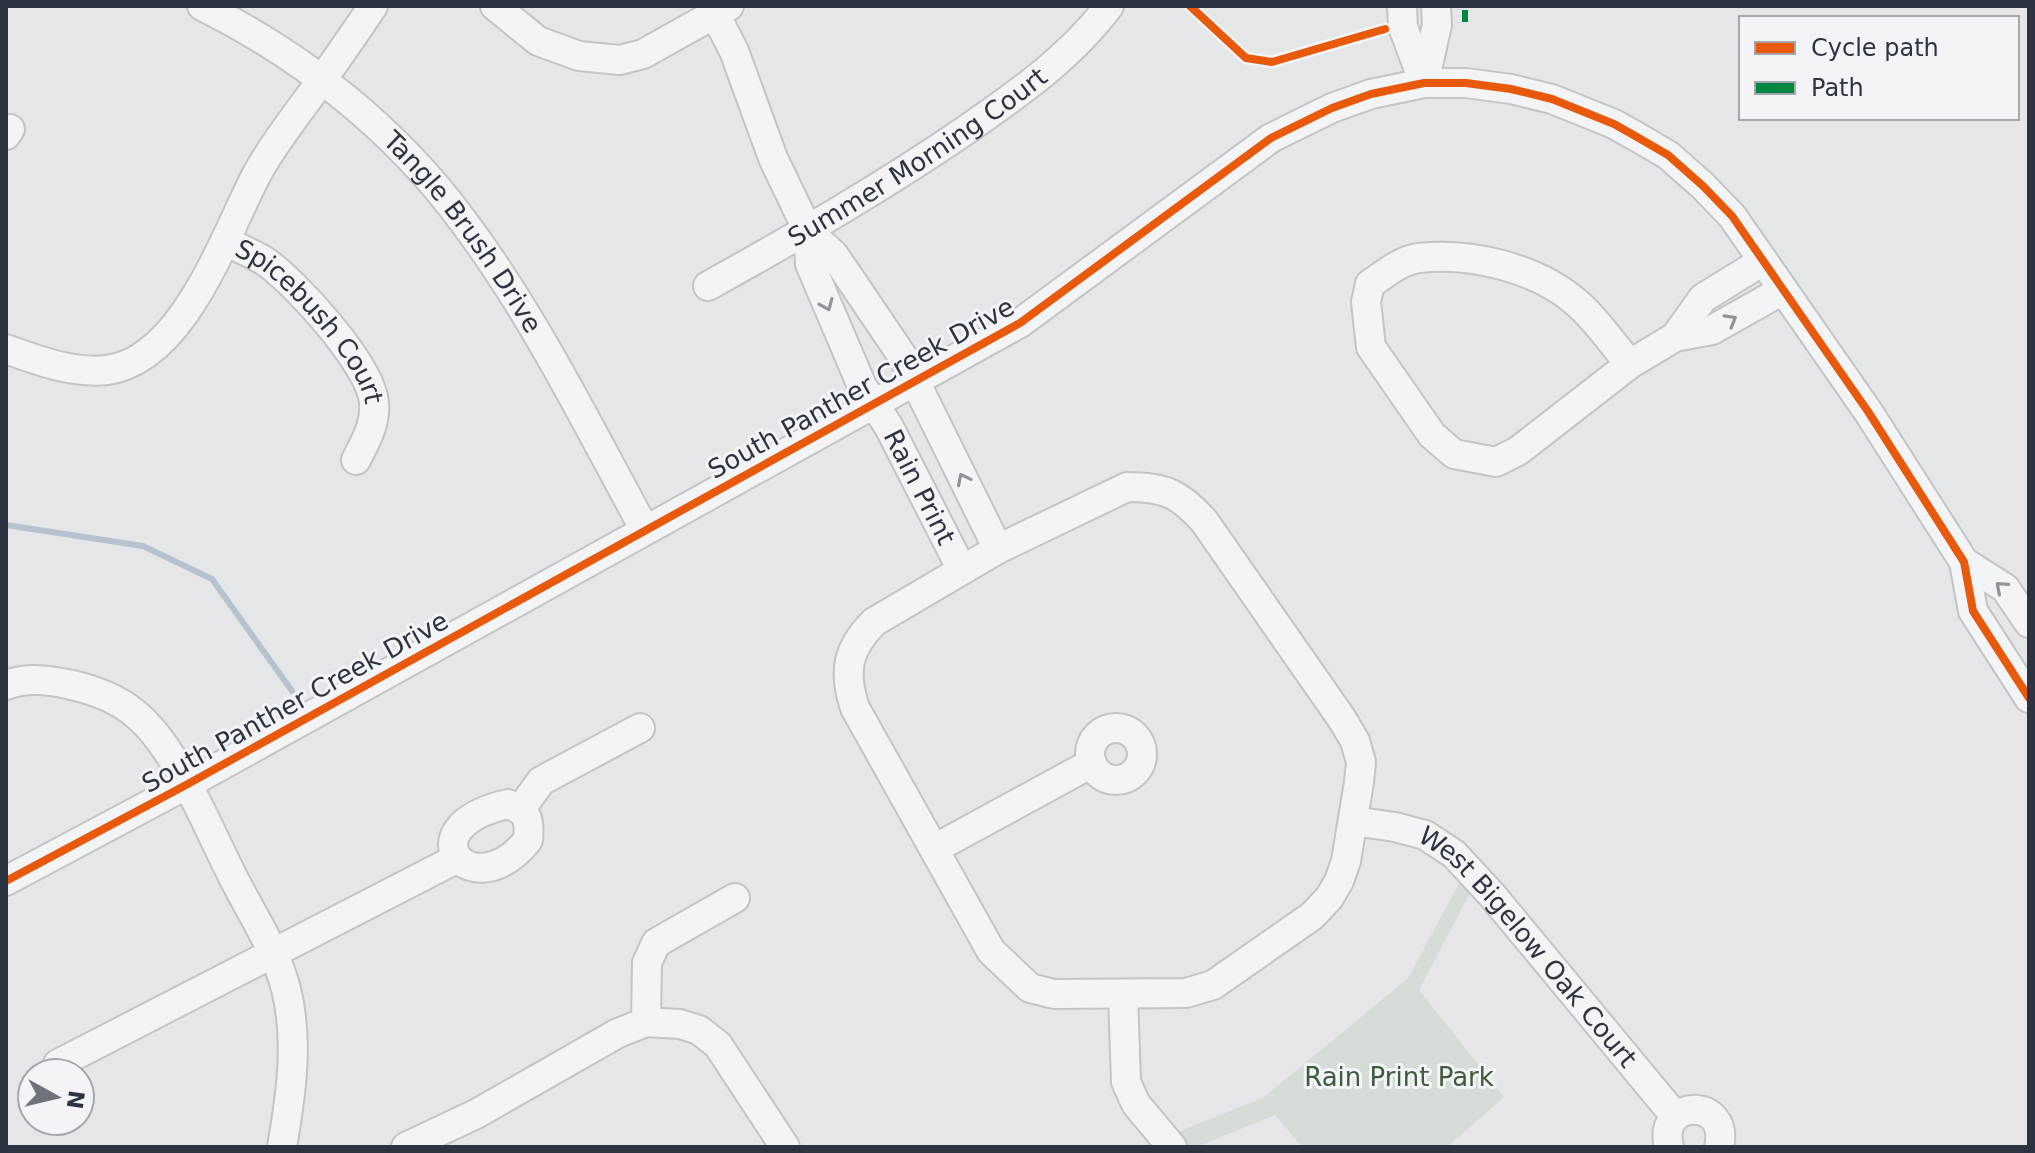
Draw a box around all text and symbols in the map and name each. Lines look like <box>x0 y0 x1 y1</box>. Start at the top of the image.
legend <box>1739 16 2019 120</box>
text: Cycle path <box>1811 34 1939 62</box>
street label: Summer Morning Court <box>782 61 1053 253</box>
text: Path <box>1811 74 1864 102</box>
street label: Tangle Brush Drive <box>377 124 548 338</box>
street label: Spicebush Court <box>231 233 389 406</box>
street label: South Panther Creek Drive <box>703 291 1019 485</box>
one-way arrow <box>818 297 834 311</box>
one-way arrow <box>1722 314 1737 330</box>
street label: Rain Print <box>878 424 961 549</box>
one-way arrow <box>957 472 972 487</box>
one-way arrow <box>1996 582 2010 596</box>
street label: South Panther Creek Drive <box>137 605 453 799</box>
street label: West Bigelow Oak Court <box>1413 820 1643 1073</box>
north arrow <box>16 1057 96 1137</box>
park label: Rain Print Park <box>1304 1062 1494 1092</box>
text: N <box>62 1089 89 1111</box>

